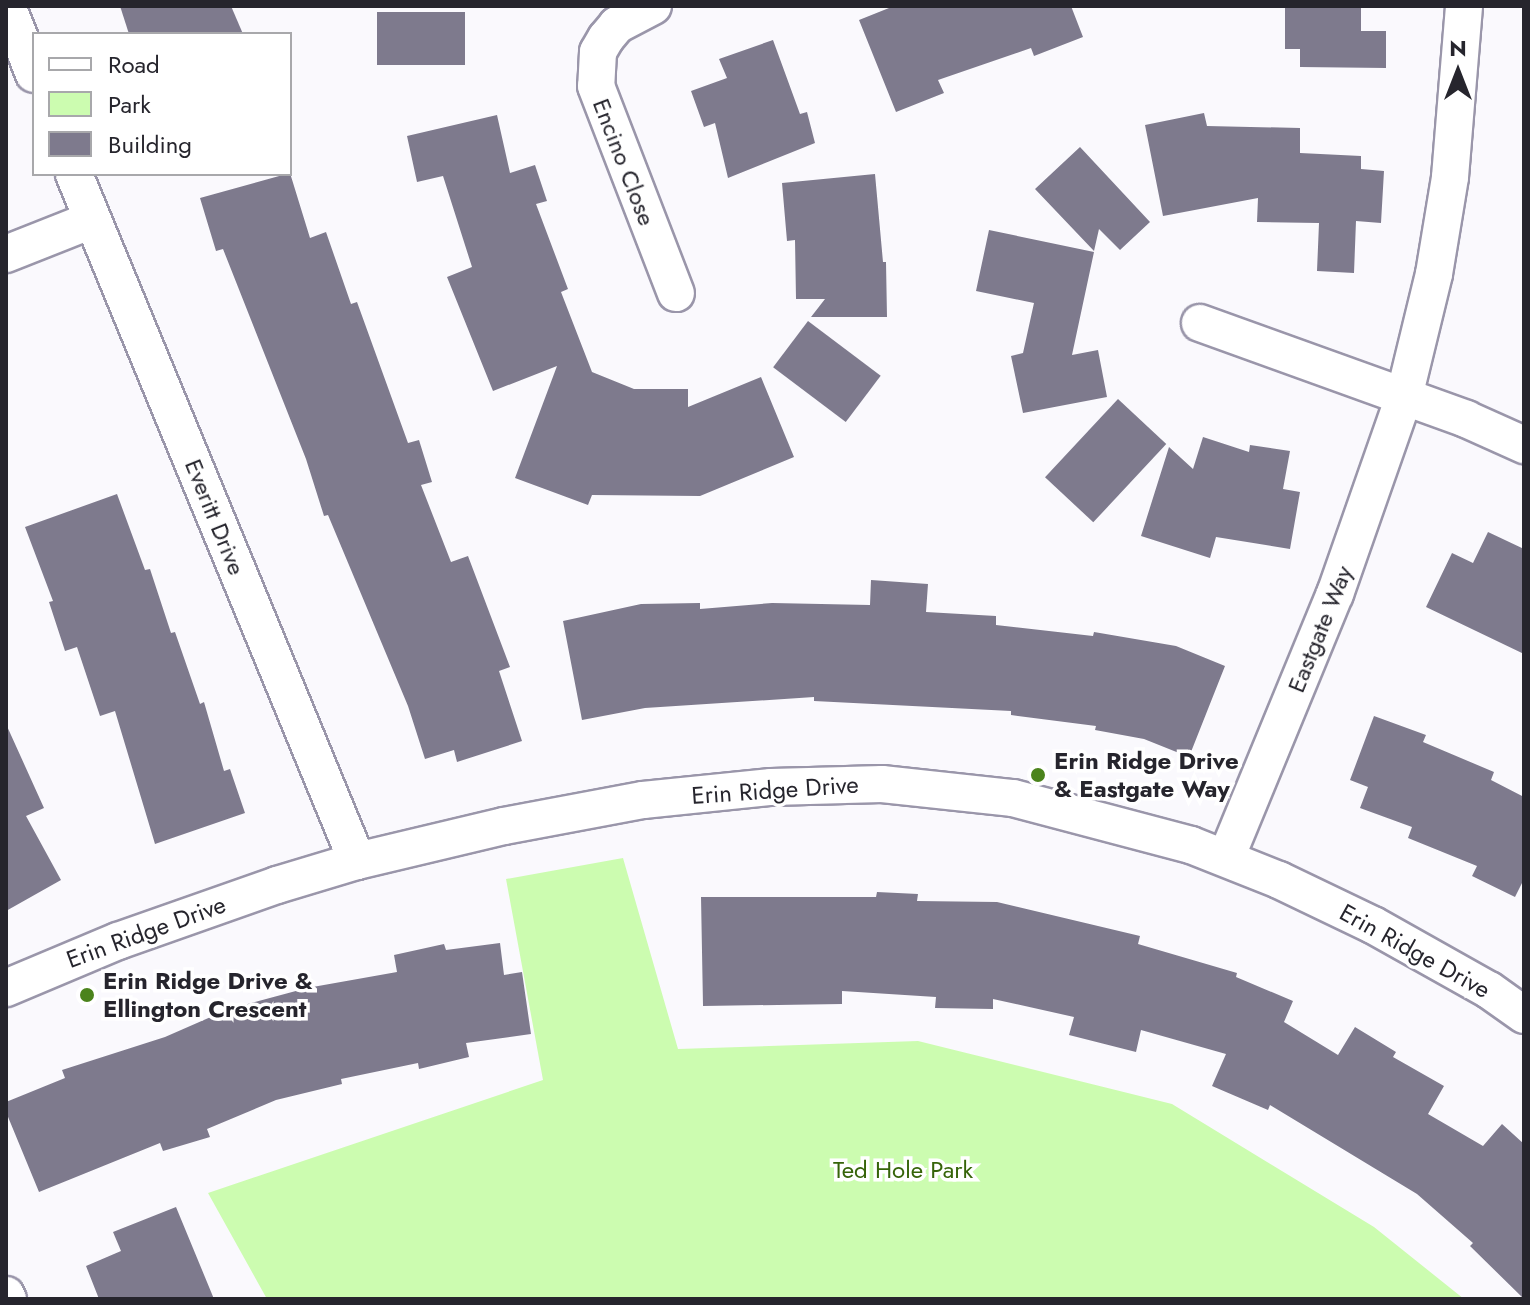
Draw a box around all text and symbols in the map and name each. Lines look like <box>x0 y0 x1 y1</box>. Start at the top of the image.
legend <box>32 32 292 176</box>
north arrow <box>1418 32 1498 112</box>
text: N <box>1449 32 1467 64</box>
text: Road <box>108 47 160 82</box>
text: Park <box>108 87 151 122</box>
street label: Encino Close <box>587 95 661 229</box>
text: Building <box>108 127 192 162</box>
street label: Everitt Drive <box>179 455 251 579</box>
street label: Eastgate Way <box>1282 561 1358 697</box>
place label: Erin Ridge Drive & Eastgate Way <box>1054 747 1239 803</box>
marker: Erin Ridge Drive & Eastgate Way <box>1029 766 1047 784</box>
street label: Erin Ridge Drive <box>690 770 860 810</box>
street label: Erin Ridge Drive <box>62 890 230 974</box>
street label: Erin Ridge Drive <box>1335 898 1495 1004</box>
place label: Erin Ridge Drive & Ellington Crescent <box>103 967 313 1023</box>
marker: Erin Ridge Drive & Ellington Crescent <box>78 986 96 1004</box>
park label: Ted Hole Park <box>833 1156 973 1184</box>

